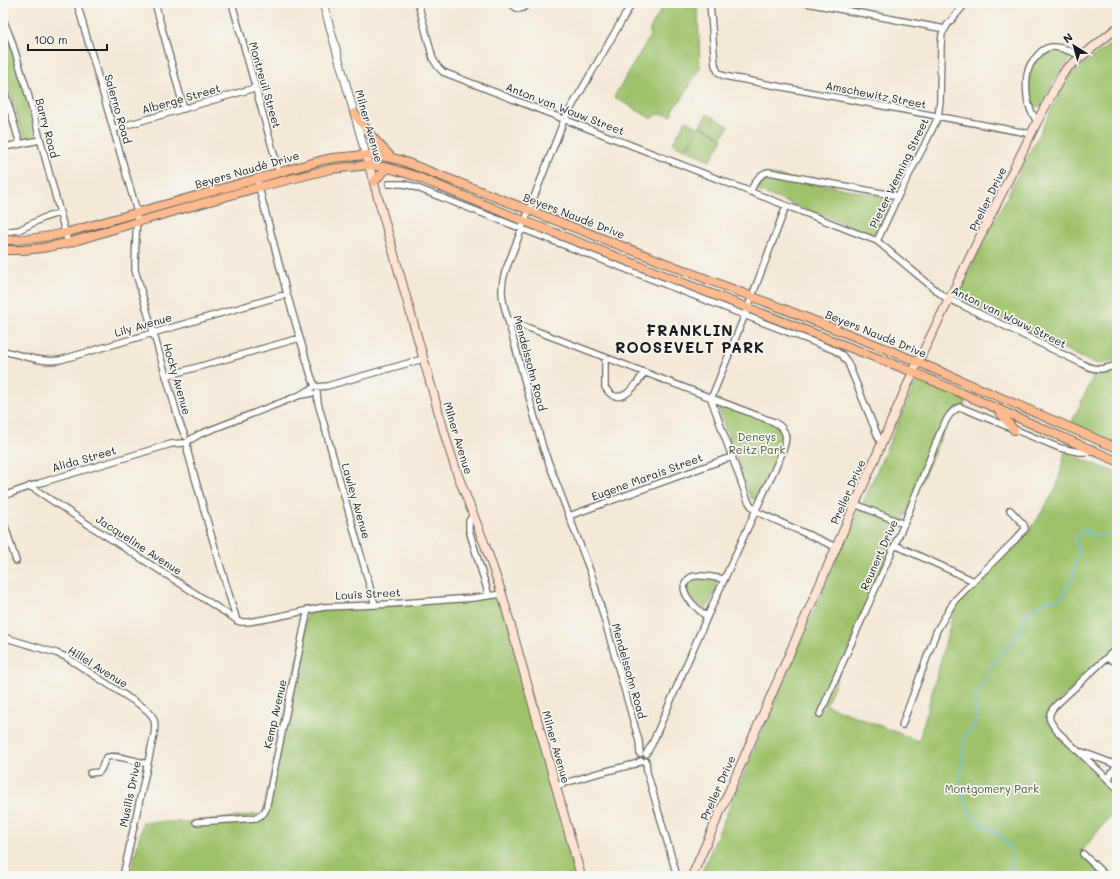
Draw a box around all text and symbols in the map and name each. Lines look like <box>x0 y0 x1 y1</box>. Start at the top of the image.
scale bar <box>28 26 107 52</box>
north arrow <box>1054 26 1094 66</box>
text: N <box>1060 29 1076 46</box>
text: 100 m <box>34 31 68 47</box>
street label: Montreuil Street <box>246 40 285 130</box>
street label: Salerno Road <box>101 72 136 145</box>
street label: Amschewitz Street <box>824 77 928 112</box>
street label: Anton van Wouw Street <box>504 79 627 138</box>
street label: Alberge Street <box>140 80 222 117</box>
street label: Milner Avenue <box>352 88 387 164</box>
street label: Barry Road <box>32 96 63 159</box>
street label: Pieter Wenning Street <box>865 115 932 230</box>
street label: Beyers Naudé Drive <box>193 147 301 192</box>
street label: Preller Drive <box>966 164 1010 233</box>
street label: Beyers Naudé Drive <box>521 189 627 242</box>
street label: Anton van Wouw Street <box>949 282 1069 351</box>
street label: Beyers Naudé Drive <box>823 306 929 361</box>
street label: Lily Avenue <box>112 309 174 340</box>
street label: Mendelssohn Road <box>510 313 550 412</box>
district label: FRANKLIN ROOSEVELT PARK <box>615 320 765 357</box>
street label: Hocky Avenue <box>160 341 195 417</box>
street label: Milner Avenue <box>440 400 477 476</box>
park label: Deneys Reitz Park <box>729 429 785 457</box>
street label: Alida Street <box>50 442 118 475</box>
street label: Eugene Marais Street <box>589 449 705 504</box>
street label: Preller Drive <box>827 457 869 527</box>
street label: Lawley Avenue <box>339 461 375 541</box>
street label: Jacqueline Avenue <box>93 511 185 578</box>
street label: Reunert Drive <box>856 517 901 592</box>
street label: Louis Street <box>335 584 401 603</box>
street label: Mendelssohn Road <box>609 621 650 720</box>
street label: Hillel Avenue <box>66 642 131 691</box>
street label: Kemp Avenue <box>259 678 290 750</box>
street label: Milner Avenue <box>539 709 574 785</box>
street label: Preller Drive <box>697 753 739 823</box>
street label: Musilis Drive <box>115 759 144 828</box>
park label: Montgomery Park <box>945 781 1039 796</box>

